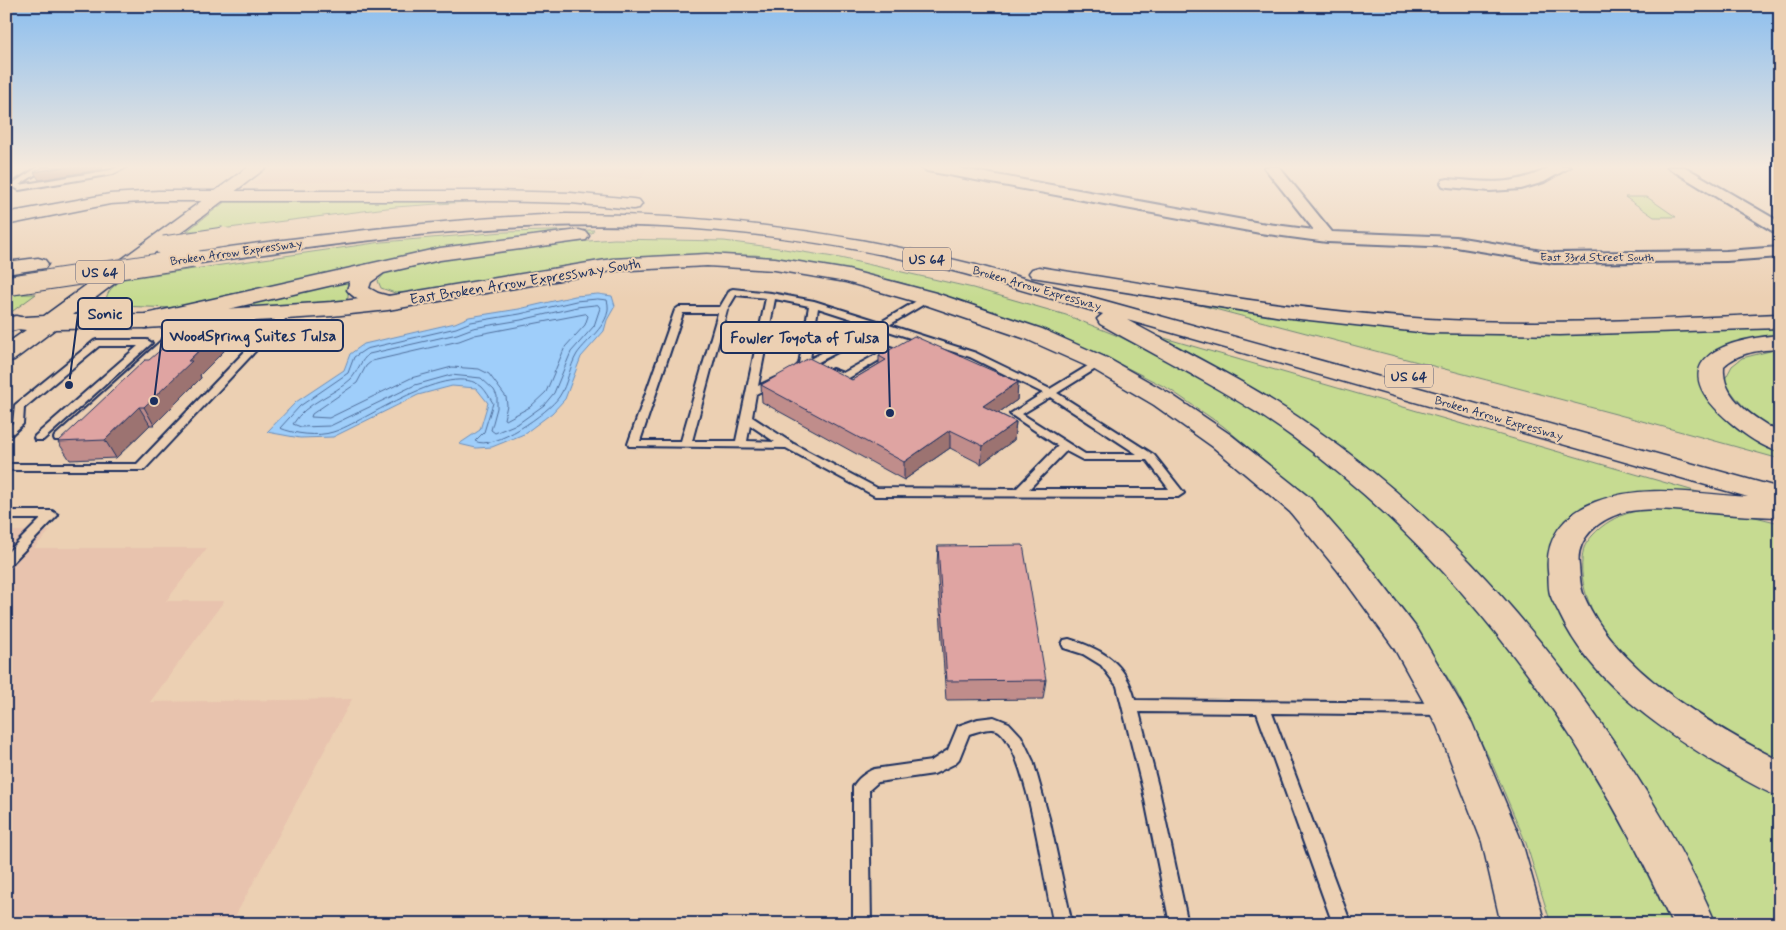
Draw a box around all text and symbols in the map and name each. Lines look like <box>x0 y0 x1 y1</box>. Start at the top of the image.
street label: Broken Arrow Expressway <box>169 236 303 270</box>
road number: US 64 <box>903 248 951 270</box>
street label: East 33rd Street South <box>1540 250 1654 266</box>
street label: East Broken Arrow Expressway South <box>408 254 642 310</box>
road number: US 64 <box>76 260 124 284</box>
street label: Broken Arrow Expressway <box>971 263 1103 315</box>
callout: Sonic <box>78 298 132 329</box>
text: Sonic <box>88 304 123 325</box>
callout: WoodSpring Suites Tulsa <box>162 320 343 351</box>
callout: Fowler Toyota of Tulsa <box>721 322 888 353</box>
text: WoodSpring Suites Tulsa <box>169 326 337 348</box>
text: Fowler Toyota of Tulsa <box>730 328 880 349</box>
road number: US 64 <box>1385 364 1433 388</box>
street label: Broken Arrow Expressway <box>1433 393 1565 445</box>

